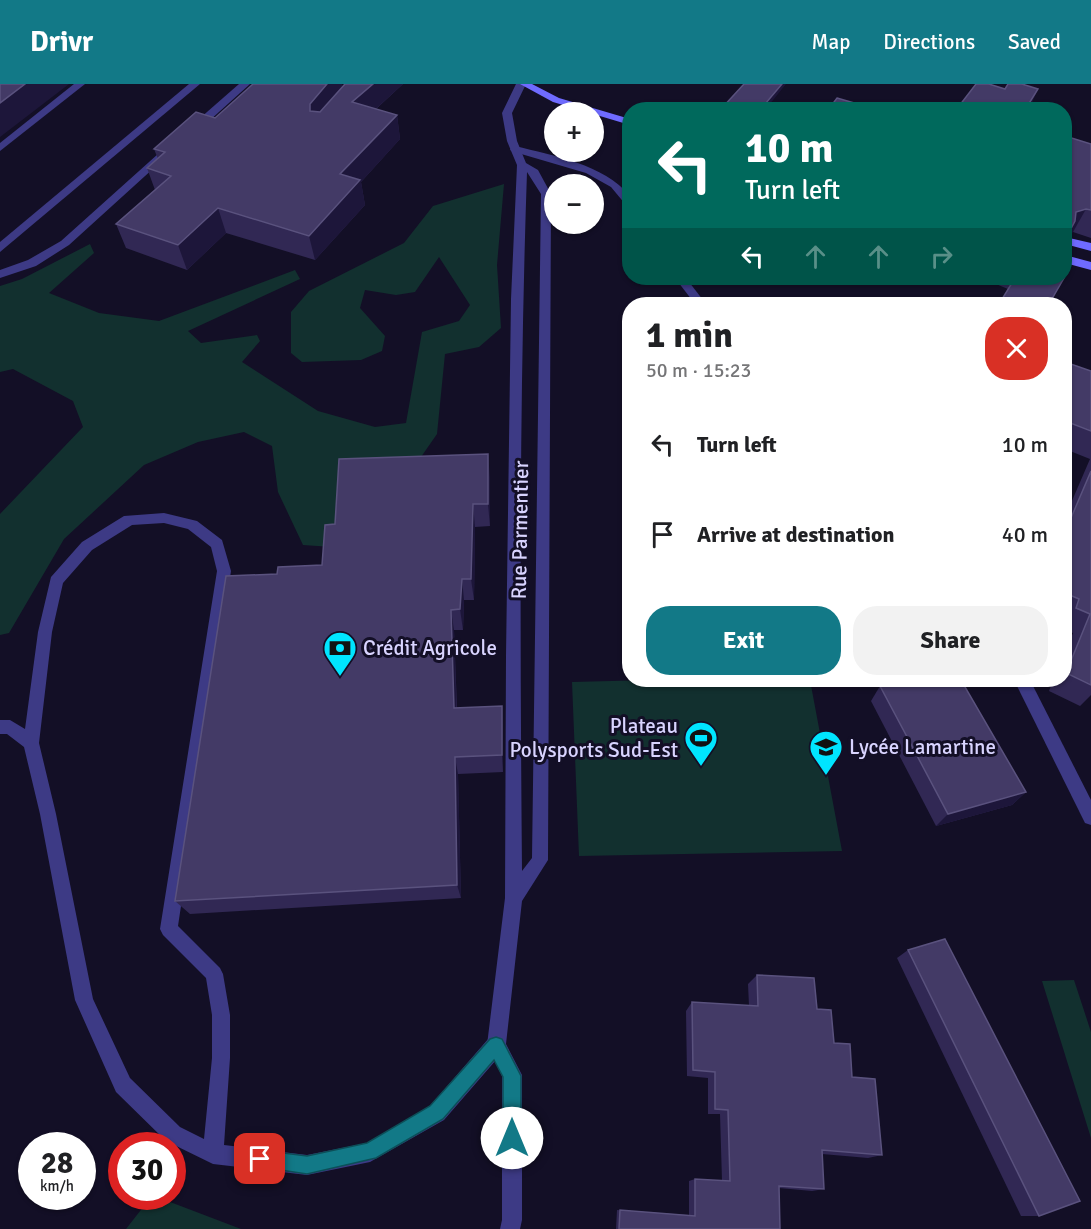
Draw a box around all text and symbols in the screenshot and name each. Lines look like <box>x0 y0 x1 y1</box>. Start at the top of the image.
text: Drivr <box>30 25 93 59</box>
text: Map <box>812 29 850 55</box>
text: Directions <box>883 29 975 55</box>
text: Saved <box>1008 29 1061 55</box>
map controls <box>544 102 604 234</box>
button: + <box>544 102 604 162</box>
text: 10 m <box>745 123 834 174</box>
icon: left <box>646 126 724 204</box>
button: − <box>544 174 604 234</box>
text: Turn left <box>745 174 840 207</box>
icon: left <box>736 240 769 273</box>
icon: ahead <box>799 240 832 273</box>
icon: ahead <box>862 240 895 273</box>
icon: right <box>925 240 958 273</box>
text: 1 min <box>646 313 733 358</box>
button: close <box>985 317 1048 380</box>
text: 50 m · 15:23 <box>646 358 751 383</box>
icon: left <box>646 428 679 461</box>
text: Turn left <box>697 431 777 458</box>
text: 10 m <box>1002 431 1048 458</box>
street label: Rue Parmentier <box>506 460 534 600</box>
icon: arrive <box>646 518 679 551</box>
text: Arrive at destination <box>697 521 894 548</box>
text: 40 m <box>1002 521 1048 548</box>
button: Exit <box>646 606 841 675</box>
button: Share <box>853 606 1048 675</box>
bank icon: Crédit Agricole <box>322 630 358 677</box>
place label: Crédit Agricole <box>363 635 497 661</box>
place label: Plateau Polysports Sud-Est <box>509 713 678 763</box>
sports icon: Plateau Polysports Sud-Est <box>683 720 719 767</box>
school or university icon: Lycée Lamartine <box>808 729 844 776</box>
place label: Lycée Lamartine <box>849 734 996 760</box>
position arrow <box>480 1106 544 1170</box>
speed limit sign: 30 <box>108 1132 186 1210</box>
pin <box>234 1133 285 1184</box>
icon: arrive <box>243 1142 276 1175</box>
text: 28 <box>41 1145 73 1182</box>
text: km/h <box>40 1177 74 1195</box>

